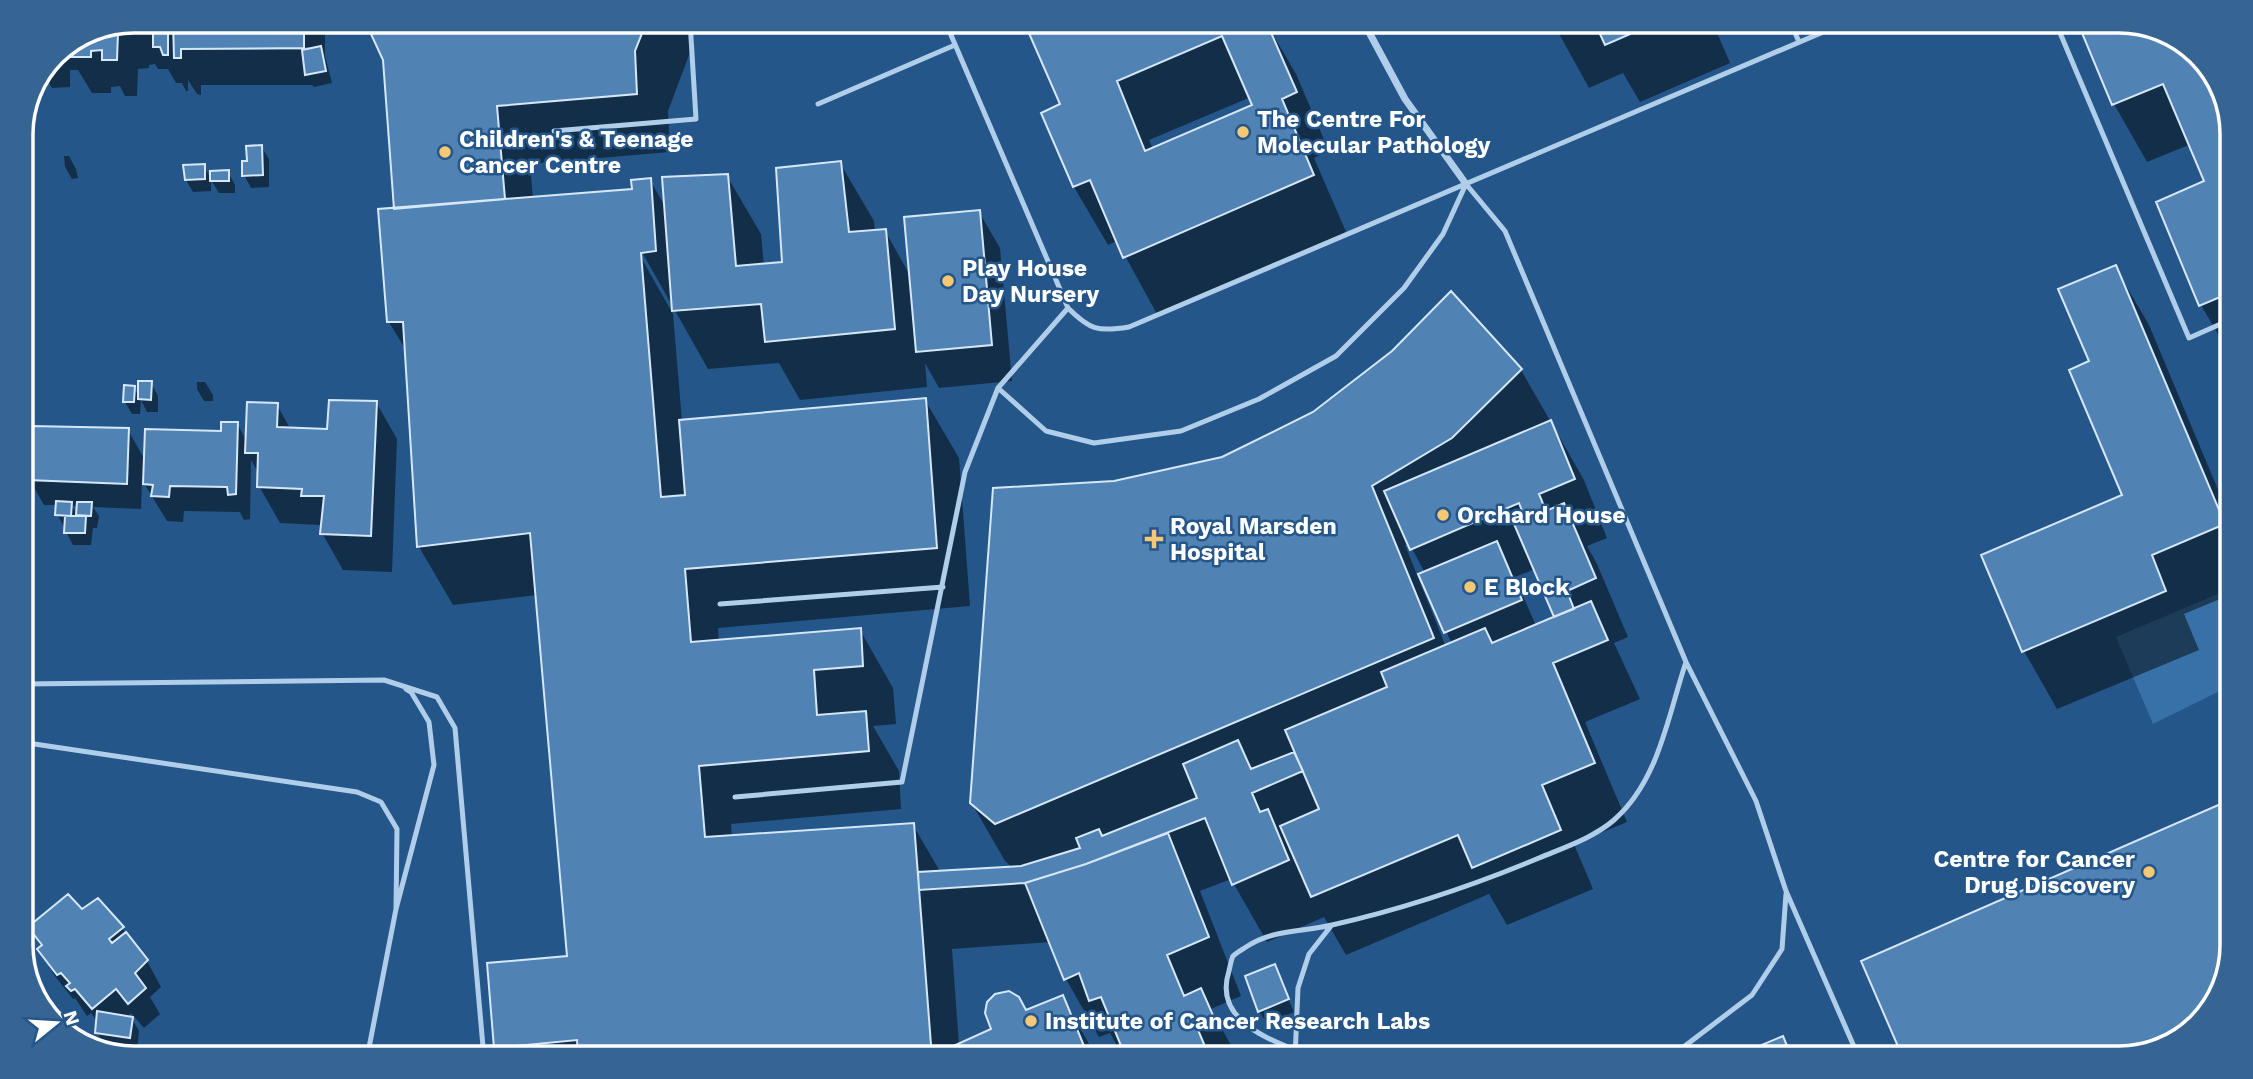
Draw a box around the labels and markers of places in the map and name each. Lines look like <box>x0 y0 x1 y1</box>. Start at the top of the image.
place label: The Centre For Molecular Pathology <box>1257 106 1490 159</box>
marker: The Centre For Molecular Pathology <box>1235 124 1251 140</box>
place label: Children's & Teenage Cancer Centre <box>459 126 694 179</box>
marker: Children's & Teenage Cancer Centre <box>437 144 453 160</box>
place label: Play House Day Nursery <box>962 255 1099 308</box>
marker: Play House Day Nursery <box>940 273 956 289</box>
place label: Orchard House <box>1457 502 1626 529</box>
marker: Orchard House <box>1435 507 1451 523</box>
place label: Royal Marsden Hospital <box>1170 513 1337 566</box>
marker: Royal Marsden Hospital <box>1144 529 1164 549</box>
place label: E Block <box>1484 574 1570 601</box>
marker: E Block <box>1462 579 1478 595</box>
place label: Centre for Cancer Drug Discovery <box>1934 846 2135 899</box>
marker: Centre for Cancer Drug Discovery <box>2141 864 2157 880</box>
place label: Institute of Cancer Research Labs <box>1045 1008 1430 1035</box>
marker: Institute of Cancer Research Labs <box>1023 1013 1039 1029</box>

